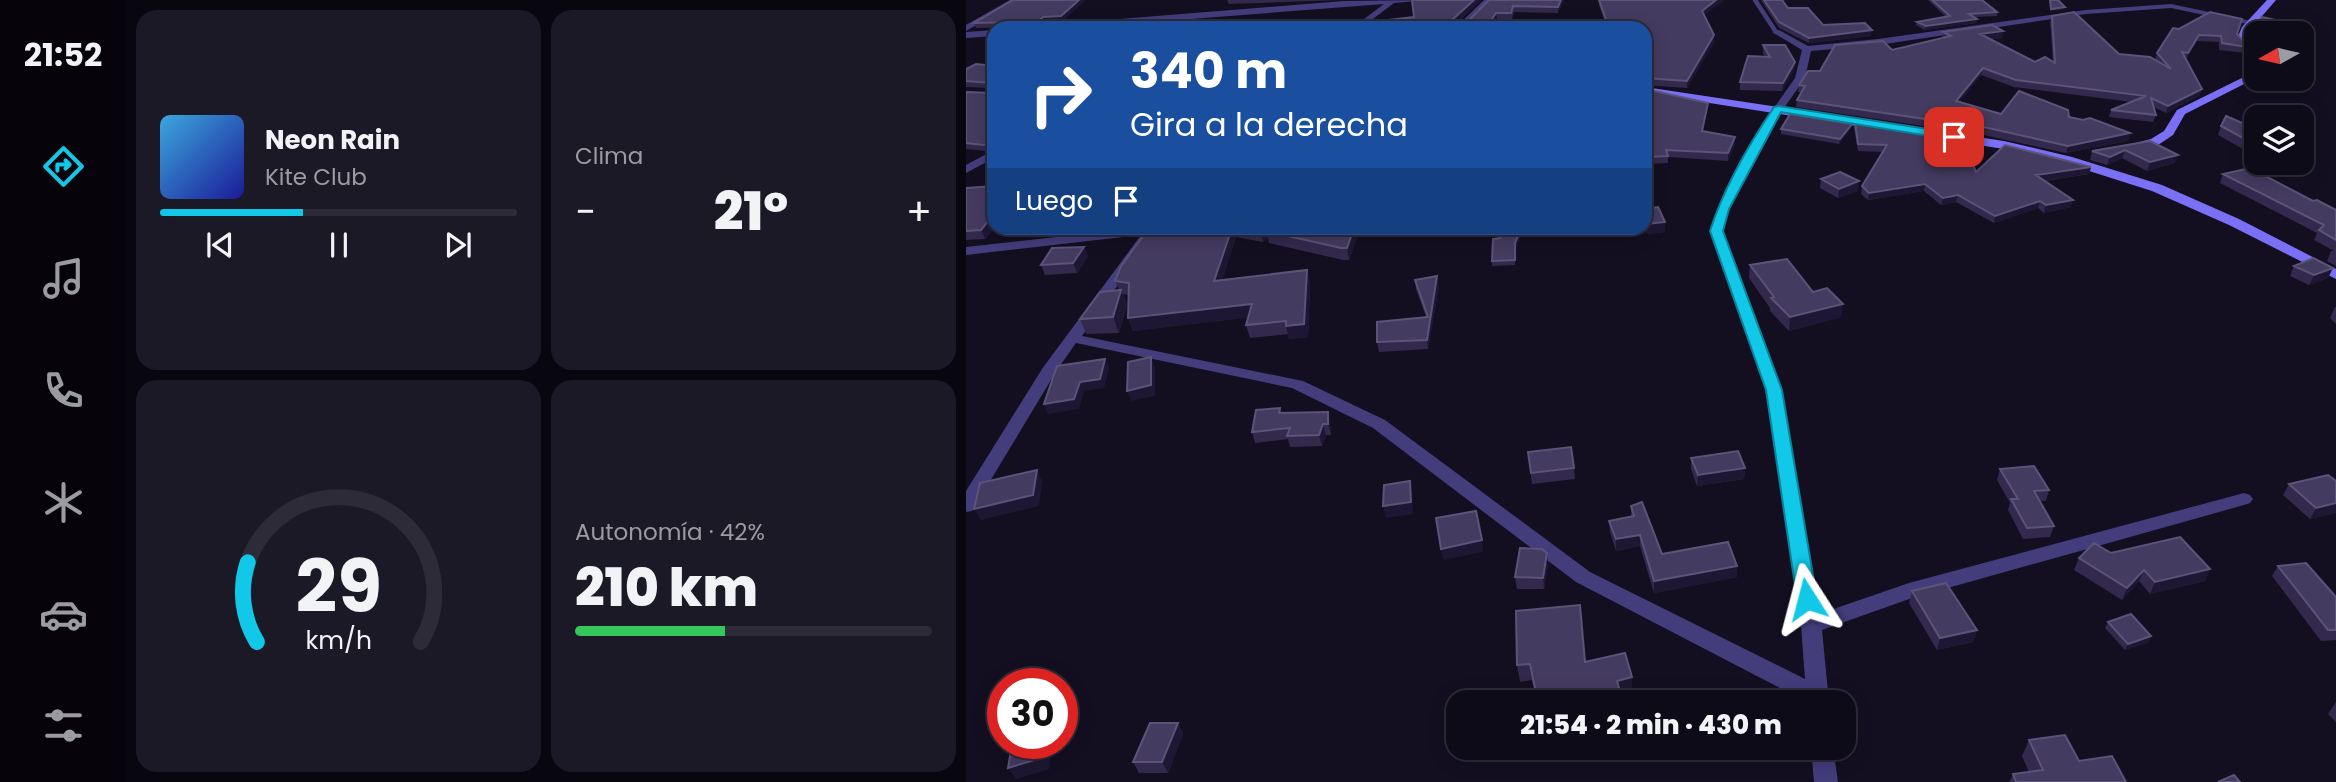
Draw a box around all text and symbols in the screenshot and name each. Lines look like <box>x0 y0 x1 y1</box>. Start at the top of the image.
north arrow <box>2244 21 2314 91</box>
map controls <box>2244 21 2314 175</box>
text: 21:52 <box>24 32 102 77</box>
text: 340 m <box>1130 37 1287 105</box>
icon: right <box>1015 49 1106 140</box>
text: Gira a la derecha <box>1130 102 1408 147</box>
button: layers <box>2244 105 2314 175</box>
pin <box>1924 107 1984 167</box>
icon: arrive <box>1935 118 1973 156</box>
text: Neon Rain <box>265 122 400 158</box>
text: Clima <box>575 140 643 172</box>
icon: directions <box>39 142 88 191</box>
text: Kite Club <box>265 161 367 193</box>
text: 21° <box>714 175 788 248</box>
icon: arrive <box>1107 182 1145 220</box>
text: Luego <box>1015 183 1093 219</box>
text: − <box>575 185 596 238</box>
text: + <box>906 185 932 238</box>
icon: previous <box>201 226 239 264</box>
icon: pause <box>320 226 358 264</box>
icon: next <box>439 226 477 264</box>
icon: music <box>39 254 88 303</box>
icon: phone <box>39 366 88 415</box>
icon: climate <box>39 478 88 527</box>
text: Autonomía · 42% <box>575 516 765 548</box>
text: 29 <box>295 536 382 637</box>
text: 210 km <box>575 551 758 624</box>
position arrow <box>1770 562 1844 636</box>
icon: car <box>39 590 88 639</box>
text: km/h <box>305 623 372 658</box>
speed limit sign: 30 <box>987 668 1078 759</box>
icon: filters <box>39 701 88 750</box>
text: 21:54 · 2 min · 430 m <box>1520 707 1782 743</box>

